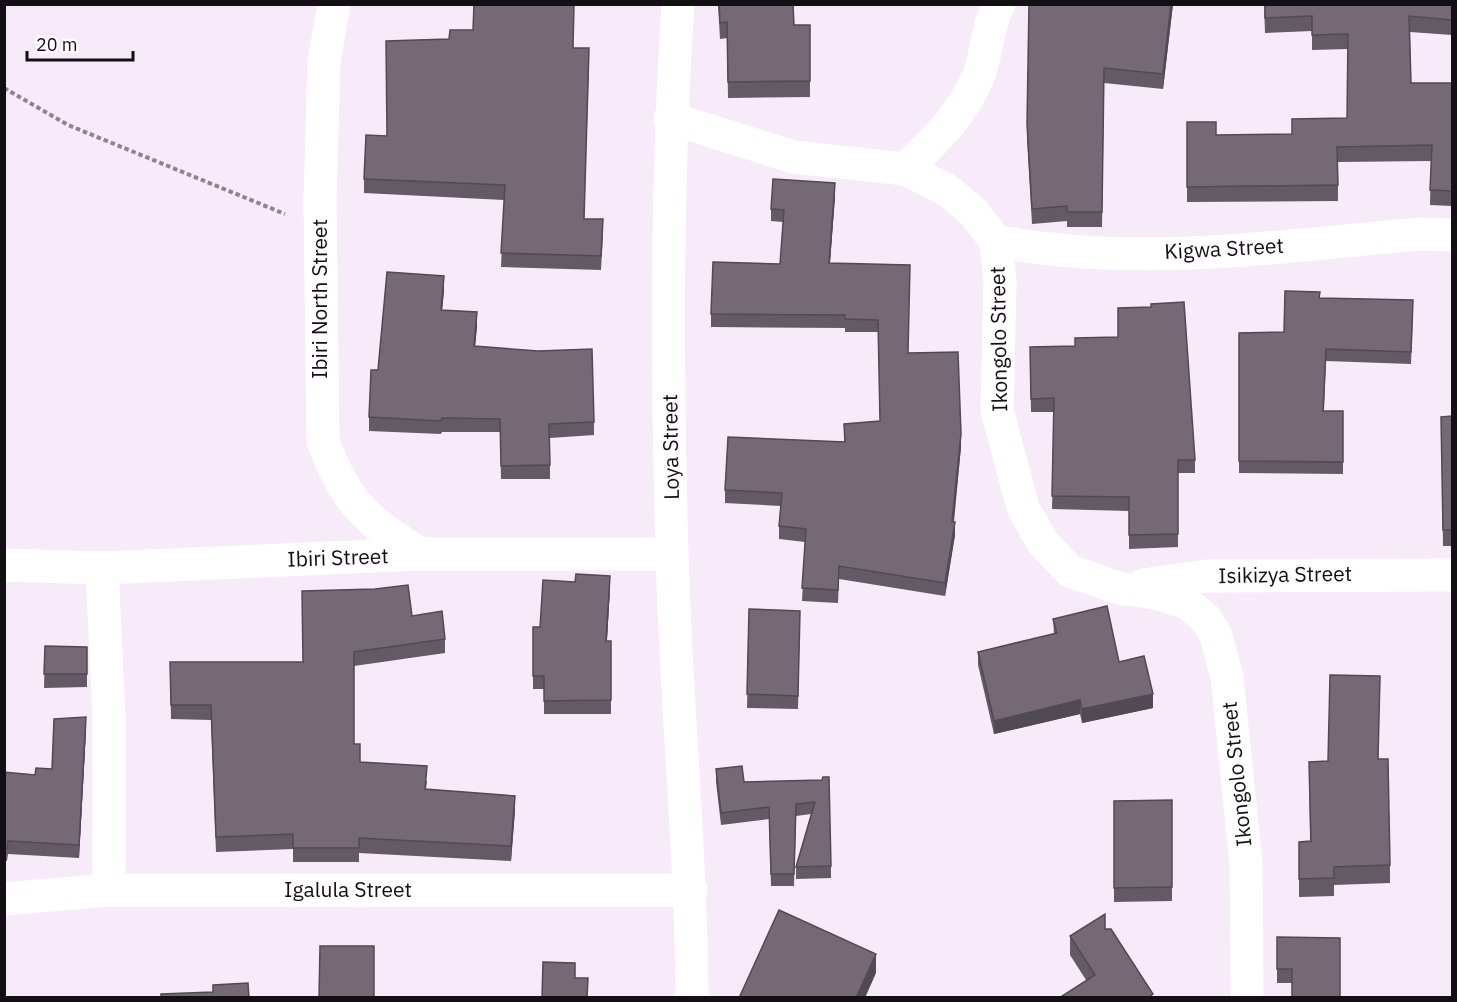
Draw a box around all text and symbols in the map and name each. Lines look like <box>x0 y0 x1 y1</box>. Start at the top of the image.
scale bar <box>27 24 134 62</box>
text: 20 m <box>36 33 78 56</box>
street label: Ibiri North Street <box>305 219 333 379</box>
street label: Kigwa Street <box>1164 231 1284 265</box>
street label: Ikongolo Street <box>983 266 1013 412</box>
street label: Loya Street <box>655 394 685 500</box>
street label: Ibiri Street <box>287 541 389 573</box>
street label: Isikizya Street <box>1218 559 1352 589</box>
street label: Ikongolo Street <box>1214 700 1258 848</box>
street label: Igalula Street <box>284 875 412 903</box>

